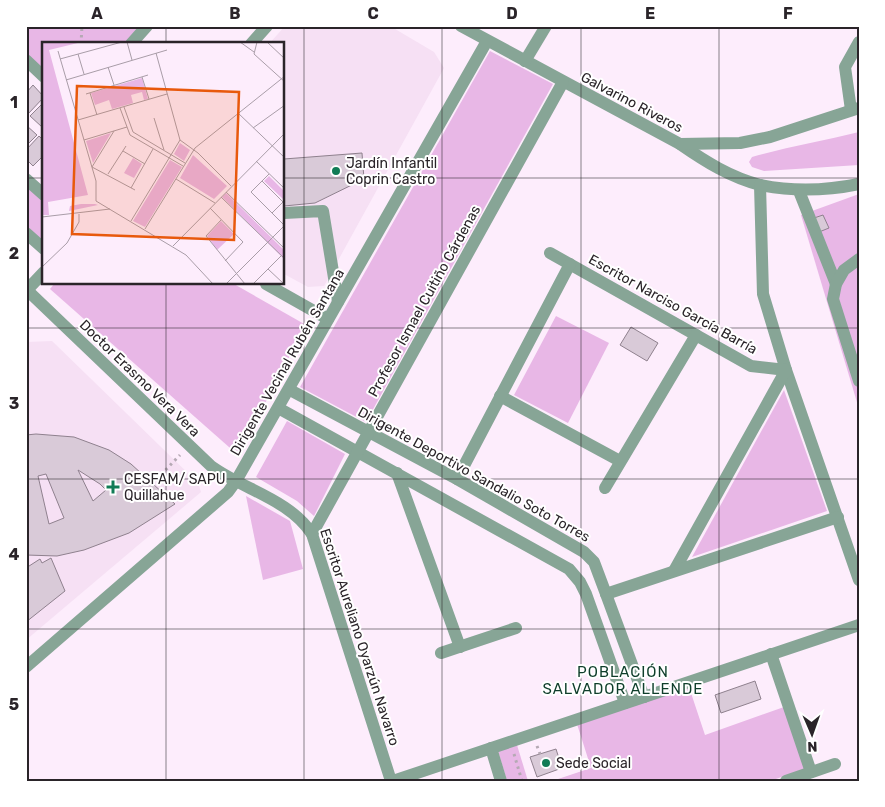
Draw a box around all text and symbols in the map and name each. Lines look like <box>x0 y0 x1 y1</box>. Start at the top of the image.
text: A <box>91 4 103 23</box>
text: B <box>229 4 241 23</box>
text: C <box>367 4 379 23</box>
text: D <box>506 4 518 23</box>
text: E <box>645 4 655 23</box>
text: F <box>783 4 793 23</box>
inset map <box>42 42 285 285</box>
street label: Galvarino Riveros <box>578 68 686 136</box>
text: 1 <box>10 93 18 112</box>
place label: Jardín Infantil Coprin Castro <box>346 155 437 188</box>
marker: Jardín Infantil Coprin Castro <box>330 165 342 177</box>
street label: Profesor Ismael Cuitiño Cárdenas <box>365 203 484 400</box>
text: 2 <box>9 244 19 263</box>
street label: Escritor Narciso García Barría <box>586 251 760 358</box>
street label: Dirigente Vecinal Rubén Santana <box>227 266 348 459</box>
street label: Doctor Erasmo Vera Vera <box>76 316 203 440</box>
text: 3 <box>9 394 19 413</box>
street label: Dirigente Deportivo Sandalio Soto Torres <box>355 403 593 546</box>
place label: CESFAM/ SAPU Quillahue <box>124 471 226 504</box>
marker: CESFAM/ SAPU Quillahue <box>106 480 120 494</box>
street label: Escritor Aureliano Oyarzún Navarro <box>316 526 403 748</box>
text: 4 <box>9 545 20 564</box>
district label: POBLACIÓN SALVADOR ALLENDE <box>543 663 703 698</box>
text: 5 <box>9 695 19 714</box>
north arrow <box>788 710 838 760</box>
text: N <box>807 738 818 755</box>
place label: Sede Social <box>556 755 631 772</box>
marker: Sede Social <box>540 757 552 769</box>

